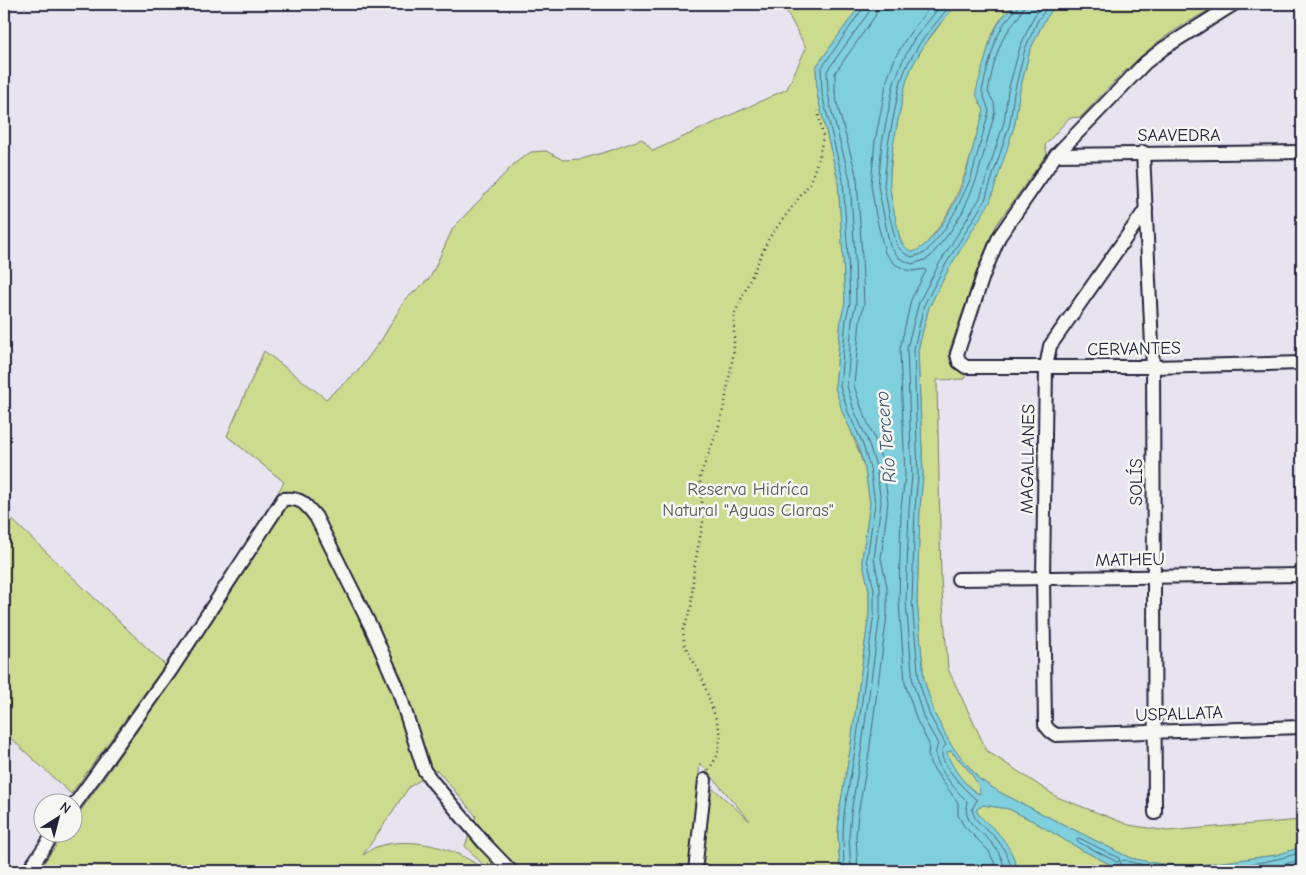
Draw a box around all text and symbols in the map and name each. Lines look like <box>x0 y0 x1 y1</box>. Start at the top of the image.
street label: SAAVEDRA <box>1137 125 1221 146</box>
street label: CERVANTES <box>1087 338 1181 360</box>
water label: Río Tercero <box>871 390 901 484</box>
street label: MAGALLANES <box>1017 404 1039 514</box>
street label: SOLÍS <box>1125 458 1147 506</box>
park label: Reserva Hidríca Natural "Aguas Claras" <box>662 479 834 521</box>
street label: MATHEU <box>1095 549 1165 571</box>
street label: USPALLATA <box>1135 702 1223 726</box>
north arrow <box>32 792 82 842</box>
text: N <box>57 798 74 817</box>

